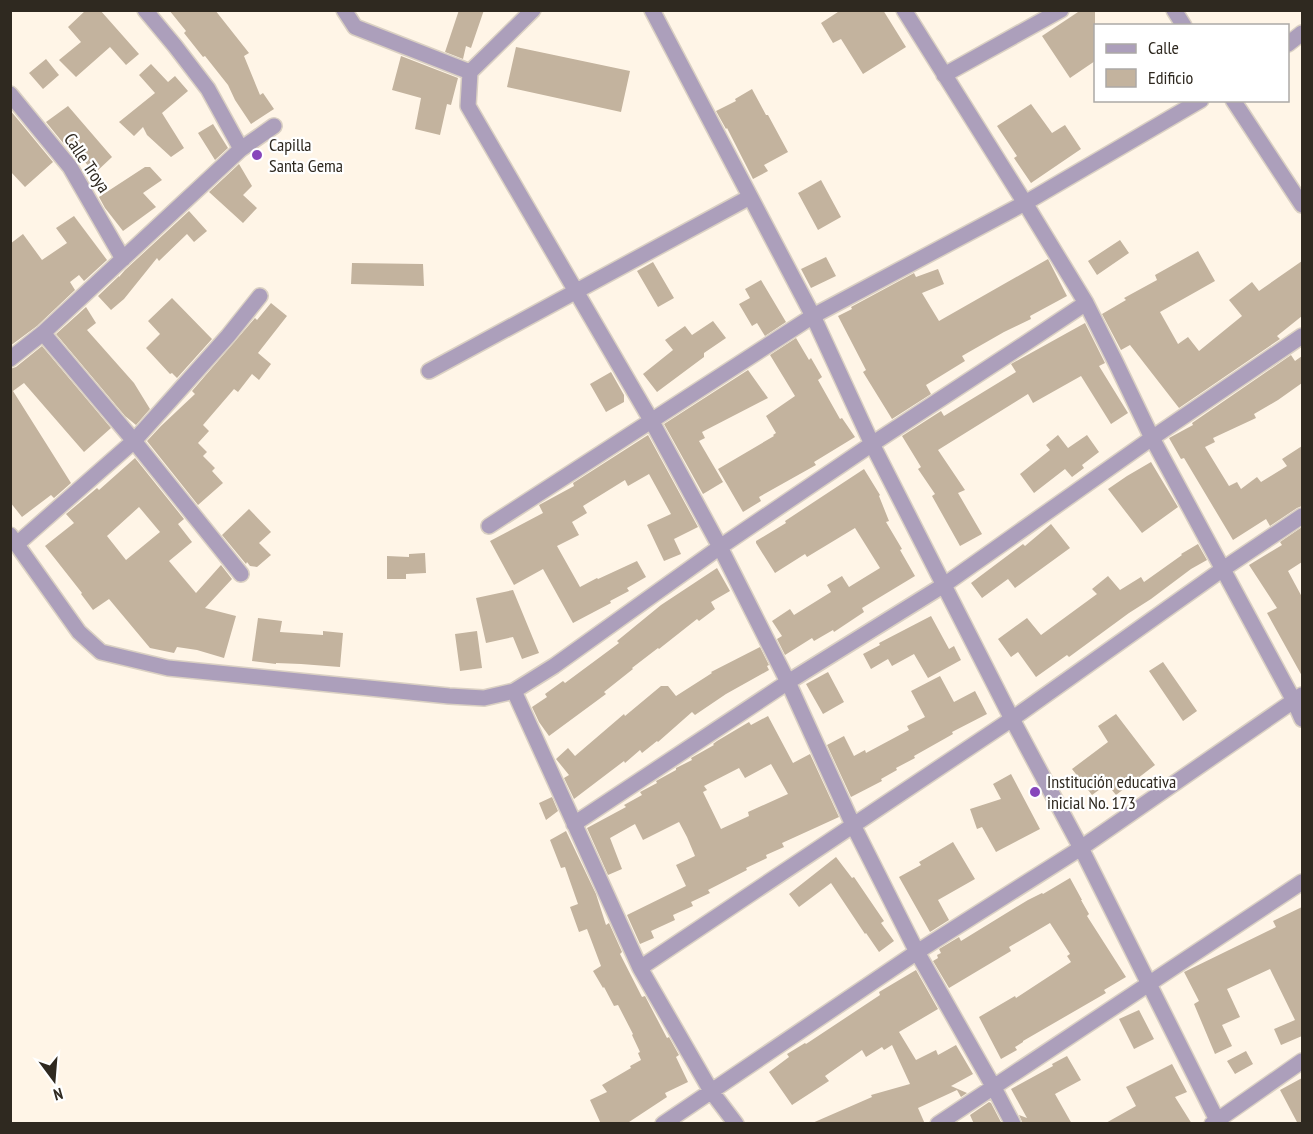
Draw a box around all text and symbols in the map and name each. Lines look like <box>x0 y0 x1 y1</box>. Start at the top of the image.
legend <box>1094 24 1289 102</box>
text: Calle <box>1148 36 1179 59</box>
text: Edificio <box>1148 66 1194 89</box>
street label: Calle Troya <box>59 128 116 197</box>
place label: Capilla Santa Gema <box>269 133 343 177</box>
marker: Capilla Santa Gema <box>250 148 264 162</box>
place label: Institución educativa inicial No. 173 <box>1047 770 1176 814</box>
marker: Institución educativa inicial No. 173 <box>1028 785 1042 799</box>
north arrow <box>24 1050 84 1110</box>
text: N <box>51 1084 65 1105</box>

